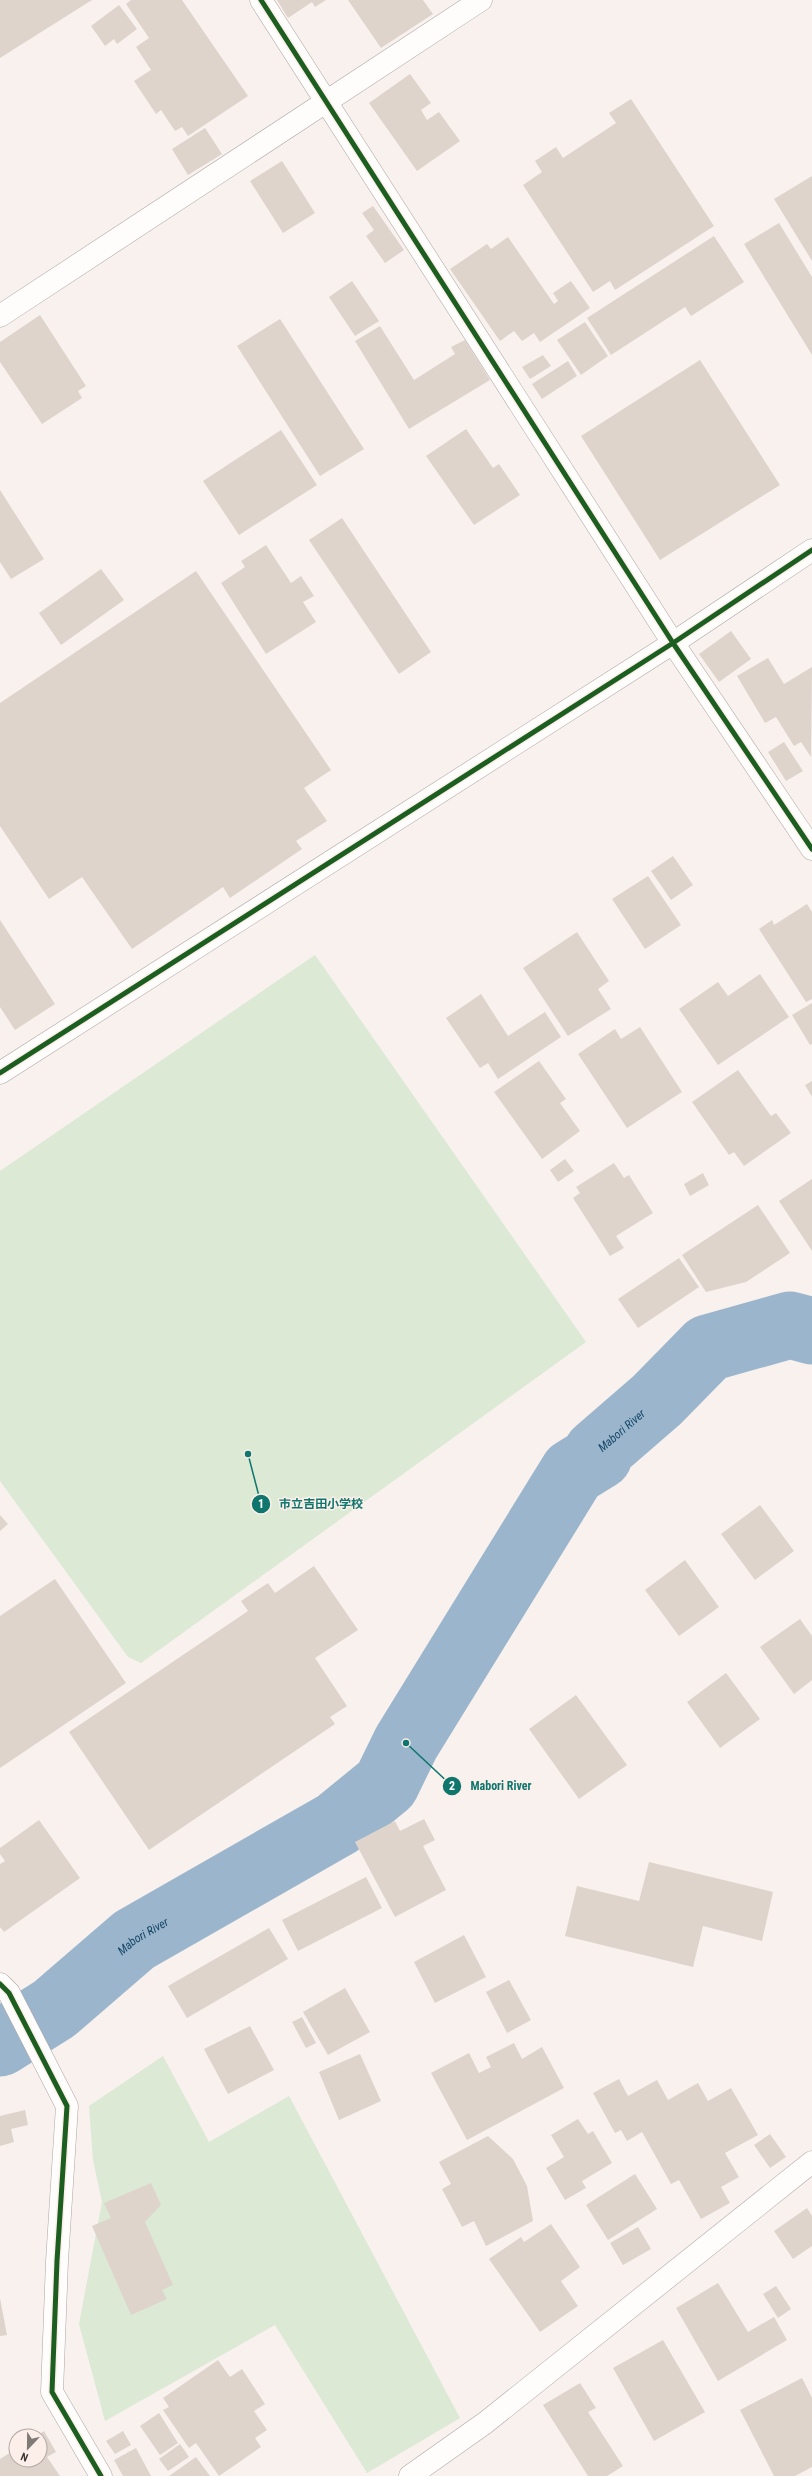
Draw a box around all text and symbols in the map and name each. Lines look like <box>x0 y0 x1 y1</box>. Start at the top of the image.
water label: Mabori River <box>595 1406 648 1455</box>
callout: 市立吉田小学校 <box>251 1492 371 1516</box>
text: 1 <box>258 1497 264 1511</box>
text: 市立吉田小学校 <box>279 1497 363 1511</box>
callout: Mabori River <box>442 1774 539 1798</box>
text: 2 <box>449 1779 455 1793</box>
text: Mabori River <box>470 1779 532 1793</box>
water label: Mabori River <box>115 1915 171 1958</box>
north arrow <box>8 2428 48 2468</box>
text: N <box>19 2449 30 2464</box>

